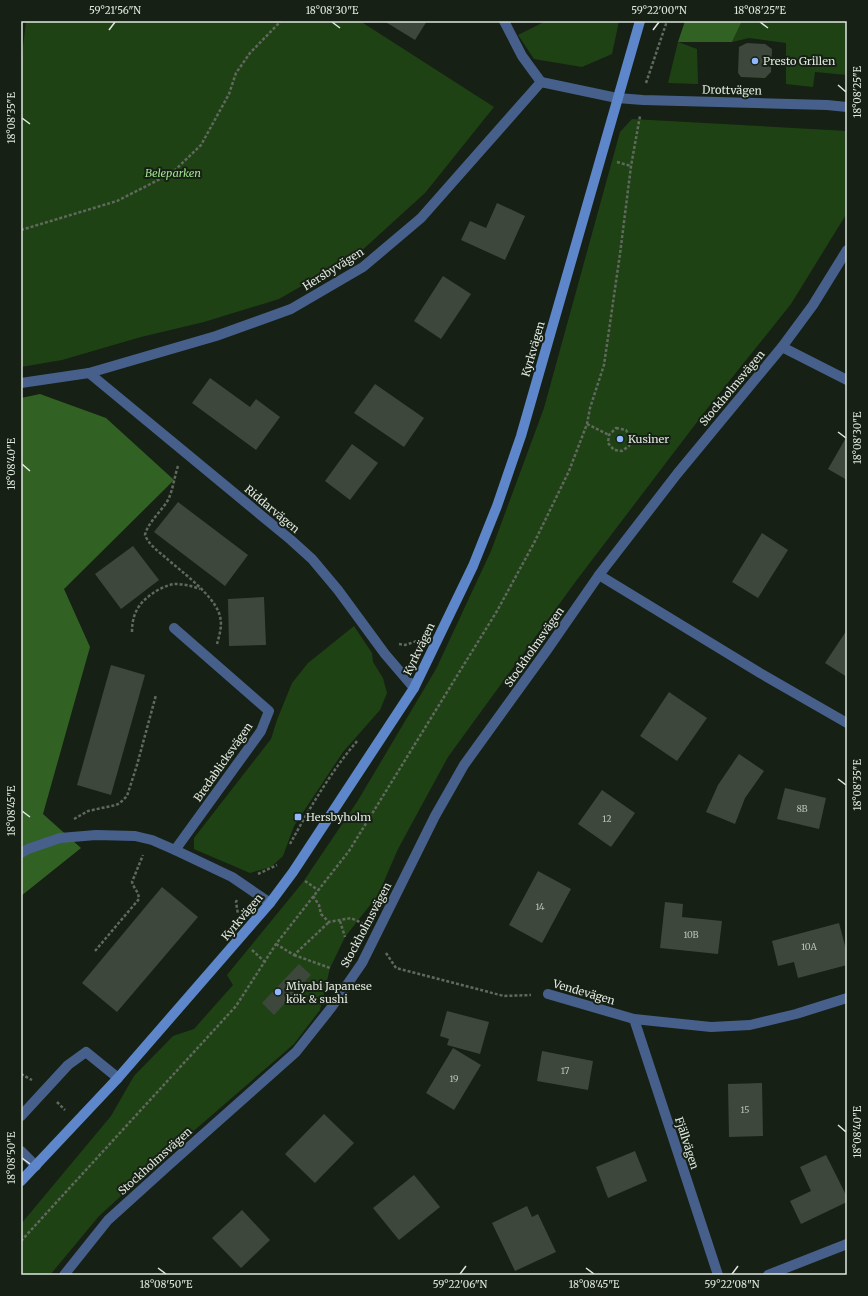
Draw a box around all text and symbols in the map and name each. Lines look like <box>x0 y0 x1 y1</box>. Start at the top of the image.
text: 59°21'56"N <box>89 4 141 17</box>
text: 18°08'30"E <box>306 4 359 17</box>
text: 59°22'00"N <box>631 4 687 17</box>
text: 18°08'25"E <box>734 4 787 17</box>
place label: Presto Grillen <box>763 54 836 68</box>
marker: Presto Grillen <box>750 56 760 66</box>
text: 18°08'25"E <box>851 65 864 118</box>
street label: Drottvägen <box>702 82 763 98</box>
text: 18°08'35"E <box>5 92 18 144</box>
park label: Beleparken <box>145 166 201 180</box>
street label: Hersbyvägen <box>300 244 367 293</box>
street label: Kyrkvägen <box>518 319 548 378</box>
street label: Stockholmsvägen <box>696 347 768 429</box>
text: 18°08'30"E <box>851 411 864 464</box>
place label: Kusiner <box>628 432 669 446</box>
marker: Kusiner <box>615 434 625 444</box>
text: 18°08'40"E <box>5 437 18 490</box>
street label: Riddarvägen <box>242 482 303 536</box>
street label: Stockholmsvägen <box>501 604 567 690</box>
street label: Kyrkvägen <box>400 620 438 678</box>
street label: Bredablicksvägen <box>191 719 256 804</box>
text: 18°08'35"E <box>851 759 864 811</box>
text: 18°08'45"E <box>5 785 18 836</box>
house number: 8B <box>796 803 808 814</box>
place label: Hersbyholm <box>306 810 371 824</box>
marker: Hersbyholm <box>293 812 303 822</box>
house number: 12 <box>602 813 612 824</box>
street label: Stockholmsvägen <box>338 879 395 970</box>
street label: Kyrkvägen <box>218 890 266 943</box>
house number: 14 <box>535 901 545 912</box>
house number: 10B <box>683 929 699 940</box>
house number: 10A <box>801 941 817 952</box>
street label: Vendevägen <box>550 976 617 1008</box>
place label: Miyabi Japanese kök & sushi <box>286 979 372 1006</box>
marker: Miyabi Japanese kök & sushi <box>273 987 283 997</box>
house number: 17 <box>561 1065 569 1076</box>
house number: 19 <box>449 1073 459 1084</box>
house number: 15 <box>740 1104 750 1115</box>
text: 18°08'40"E <box>851 1105 864 1158</box>
street label: Fjällvägen <box>672 1115 702 1172</box>
street label: Stockholmsvägen <box>115 1124 195 1198</box>
text: 18°08'50"E <box>5 1131 18 1184</box>
text: 18°08'50"E <box>140 1278 193 1291</box>
text: 59°22'06"N <box>433 1278 488 1291</box>
text: 18°08'45"E <box>569 1278 620 1291</box>
text: 59°22'08"N <box>705 1278 760 1291</box>

